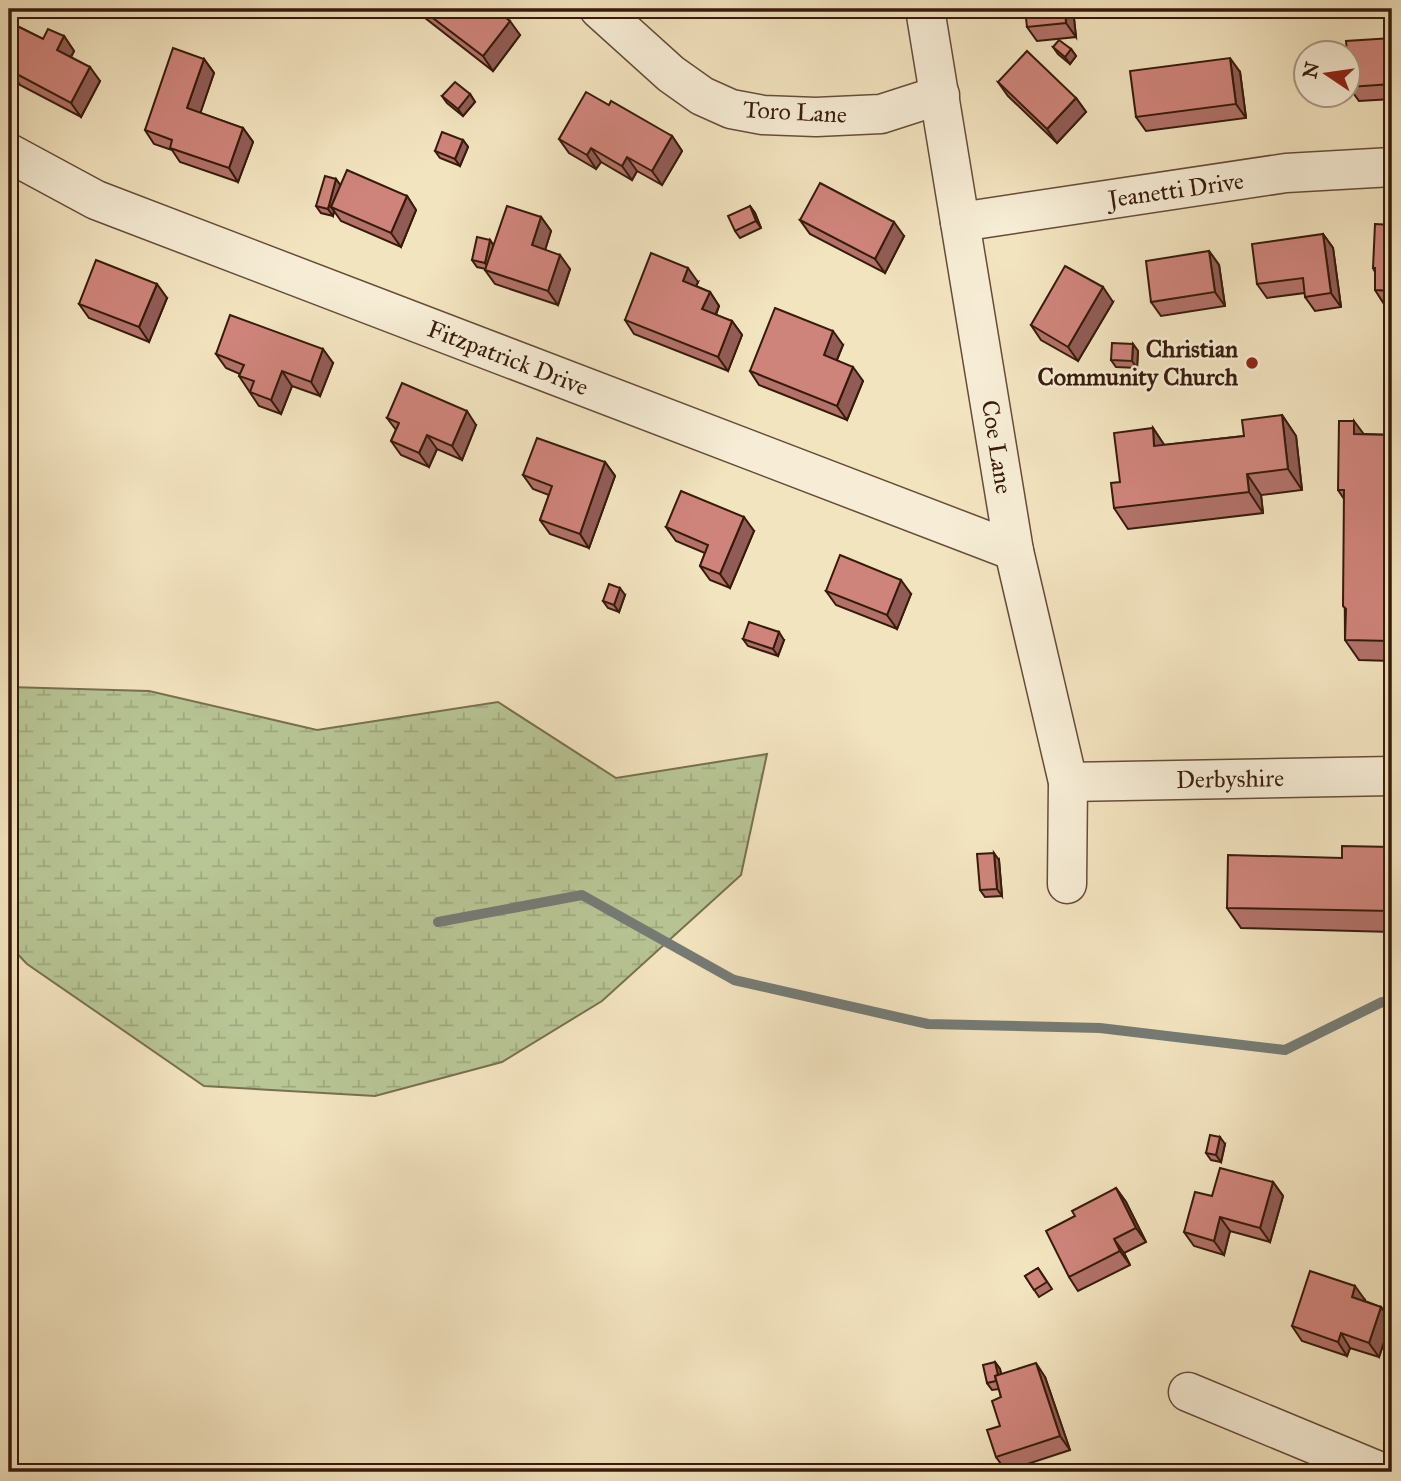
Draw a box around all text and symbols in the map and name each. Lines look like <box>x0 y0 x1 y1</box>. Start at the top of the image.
north arrow <box>1292 38 1362 108</box>
text: N <box>1298 60 1324 81</box>
street label: Toro Lane <box>742 94 848 130</box>
street label: Jeanetti Drive <box>1103 166 1246 215</box>
street label: Fitzpatrick Drive <box>423 314 593 402</box>
place label: Christian Community Church <box>1037 334 1239 392</box>
marker: Christian Community Church <box>1244 355 1260 371</box>
street label: Coe Lane <box>975 398 1019 496</box>
street label: Derbyshire <box>1176 763 1284 795</box>

